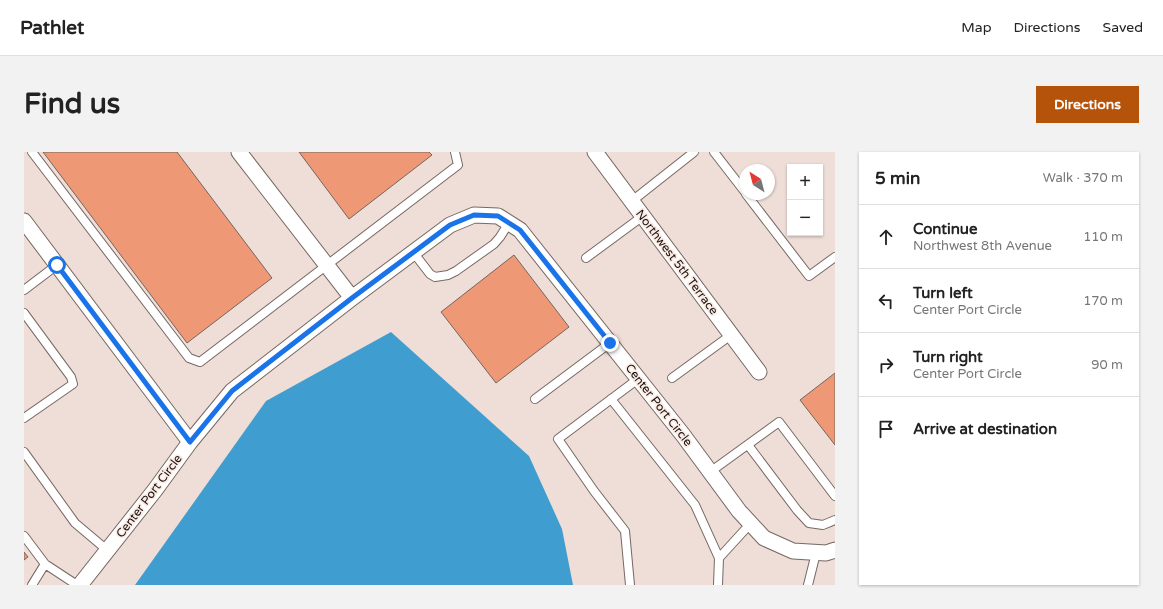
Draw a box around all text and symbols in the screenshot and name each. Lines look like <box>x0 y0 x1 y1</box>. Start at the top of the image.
text: Pathlet <box>20 17 84 39</box>
text: Map <box>961 19 992 36</box>
text: Directions <box>1014 19 1081 36</box>
text: Saved <box>1103 19 1143 36</box>
button: Directions <box>1036 86 1139 123</box>
text: Find us <box>24 87 120 121</box>
north arrow <box>739 164 775 200</box>
map controls <box>787 164 823 236</box>
button: + <box>787 164 823 200</box>
text: 5 min <box>875 168 920 189</box>
text: Walk · 370 m <box>1043 170 1123 186</box>
button: − <box>787 200 823 236</box>
street label: Northwest 5th Terrace <box>633 207 721 317</box>
text: Continue <box>913 220 977 238</box>
icon: ahead <box>875 226 897 248</box>
text: 110 m <box>1083 229 1123 245</box>
text: Northwest 8th Avenue <box>913 238 1052 254</box>
route start <box>48 256 66 274</box>
text: Turn left <box>913 284 973 302</box>
icon: left <box>875 290 897 312</box>
text: 170 m <box>1083 293 1123 309</box>
text: Center Port Circle <box>913 302 1022 318</box>
route end <box>601 334 619 352</box>
text: Turn right <box>913 348 983 366</box>
icon: right <box>875 354 897 376</box>
text: 90 m <box>1091 357 1123 373</box>
street label: Center Port Circle <box>623 361 696 449</box>
text: Center Port Circle <box>913 366 1022 382</box>
icon: arrive <box>875 418 897 440</box>
text: Arrive at destination <box>913 420 1057 438</box>
street label: Center Port Circle <box>113 451 185 540</box>

